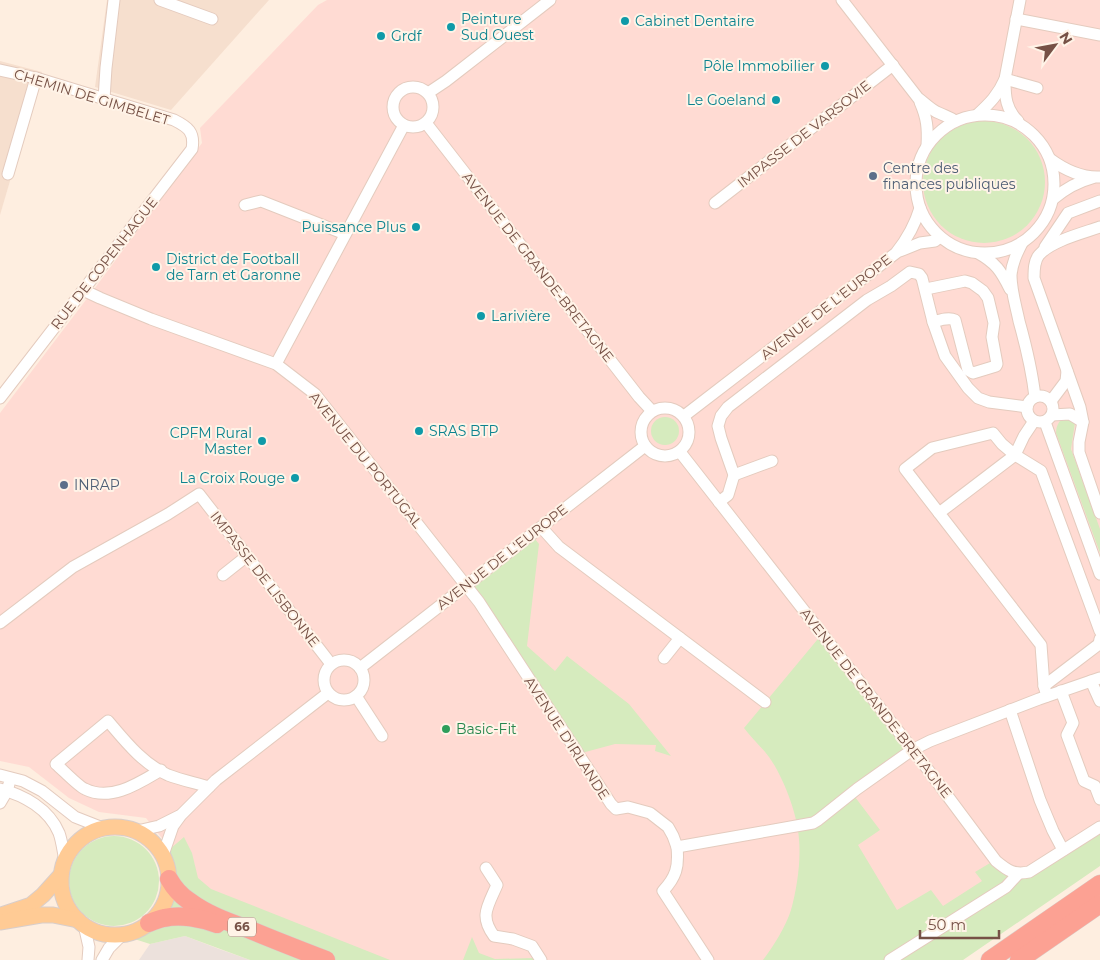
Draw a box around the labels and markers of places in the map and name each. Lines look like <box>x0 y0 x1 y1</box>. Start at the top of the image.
place label: Peinture Sud Ouest <box>461 10 535 44</box>
place label: Cabinet Dentaire <box>635 12 754 30</box>
marker: Cabinet Dentaire <box>619 15 631 27</box>
marker: Peinture Sud Ouest <box>445 21 457 33</box>
place label: Grdf <box>391 27 423 45</box>
marker: Grdf <box>375 30 387 42</box>
place label: Pôle Immobilier <box>703 57 815 75</box>
marker: Pôle Immobilier <box>819 60 831 72</box>
place label: Le Goeland <box>687 91 766 109</box>
marker: Le Goeland <box>770 94 782 106</box>
place label: Centre des finances publiques <box>883 159 1016 193</box>
marker: Centre des finances publiques <box>867 170 879 182</box>
place label: Puissance Plus <box>301 218 406 236</box>
marker: Puissance Plus <box>410 221 422 233</box>
place label: District de Football de Tarn et Garonne <box>166 250 301 284</box>
marker: District de Football de Tarn et Garonne <box>150 261 162 273</box>
place label: Larivière <box>491 307 550 325</box>
marker: Larivière <box>475 310 487 322</box>
place label: SRAS BTP <box>429 422 498 440</box>
place label: CPFM Rural Master <box>170 424 252 458</box>
marker: SRAS BTP <box>413 425 425 437</box>
marker: CPFM Rural Master <box>256 435 268 447</box>
place label: La Croix Rouge <box>179 469 285 487</box>
marker: La Croix Rouge <box>289 472 301 484</box>
place label: INRAP <box>74 476 120 494</box>
marker: INRAP <box>58 479 70 491</box>
place label: Basic-Fit <box>456 720 517 738</box>
marker: Basic-Fit <box>440 723 452 735</box>

